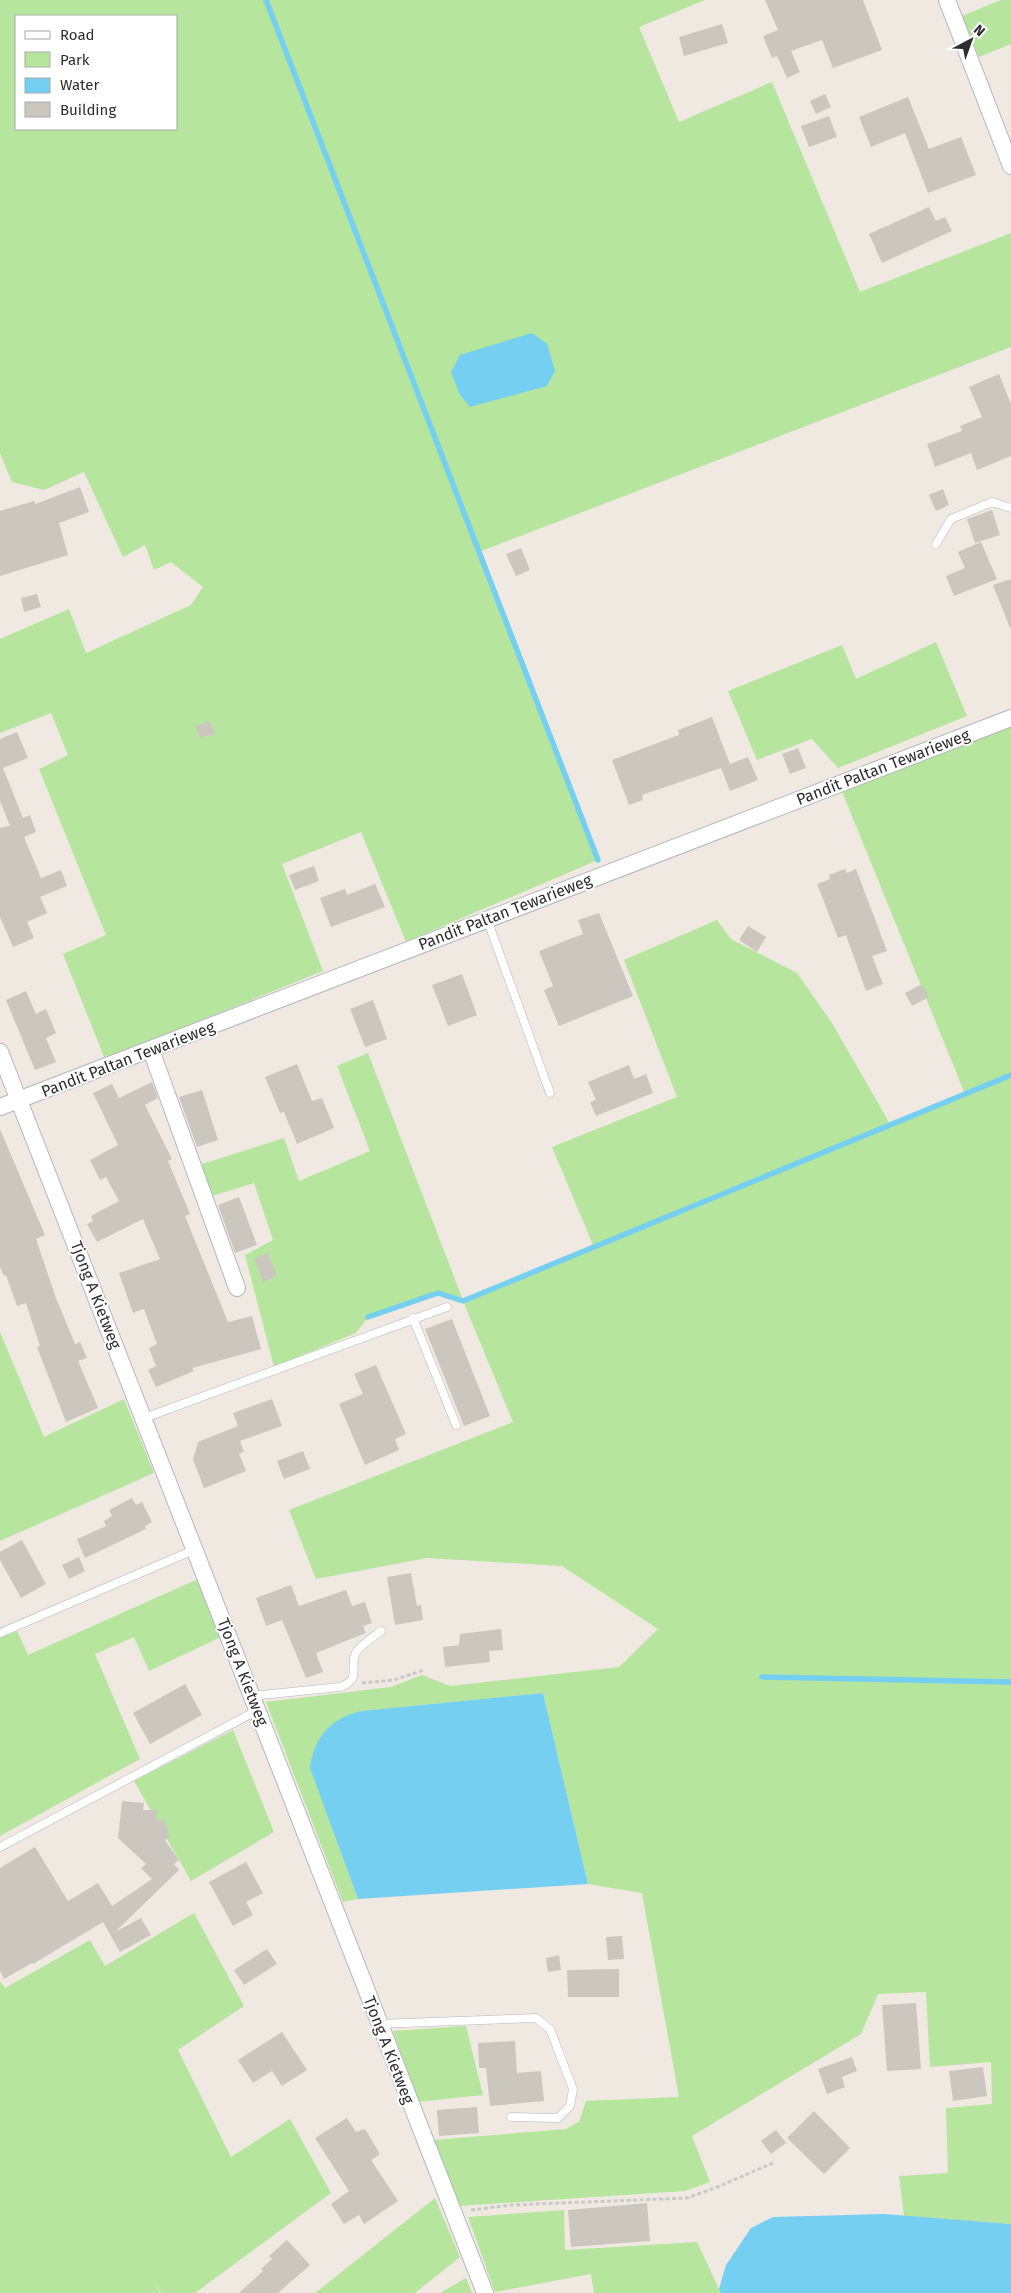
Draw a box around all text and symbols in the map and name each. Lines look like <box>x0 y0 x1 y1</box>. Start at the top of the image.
legend <box>15 15 178 130</box>
north arrow <box>946 15 996 65</box>
text: N <box>970 21 988 40</box>
text: Road <box>60 26 95 44</box>
text: Park <box>60 51 90 69</box>
text: Water <box>60 76 99 94</box>
text: Building <box>60 101 116 119</box>
street label: Pandit Paltan Tewarieweg <box>794 725 973 809</box>
street label: Pandit Paltan Tewarieweg <box>416 870 595 954</box>
street label: Pandit Paltan Tewarieweg <box>39 1017 218 1101</box>
street label: Tjong A Kietweg <box>67 1238 126 1352</box>
street label: Tjong A Kietweg <box>214 1615 273 1729</box>
street label: Tjong A Kietweg <box>360 1993 419 2107</box>

